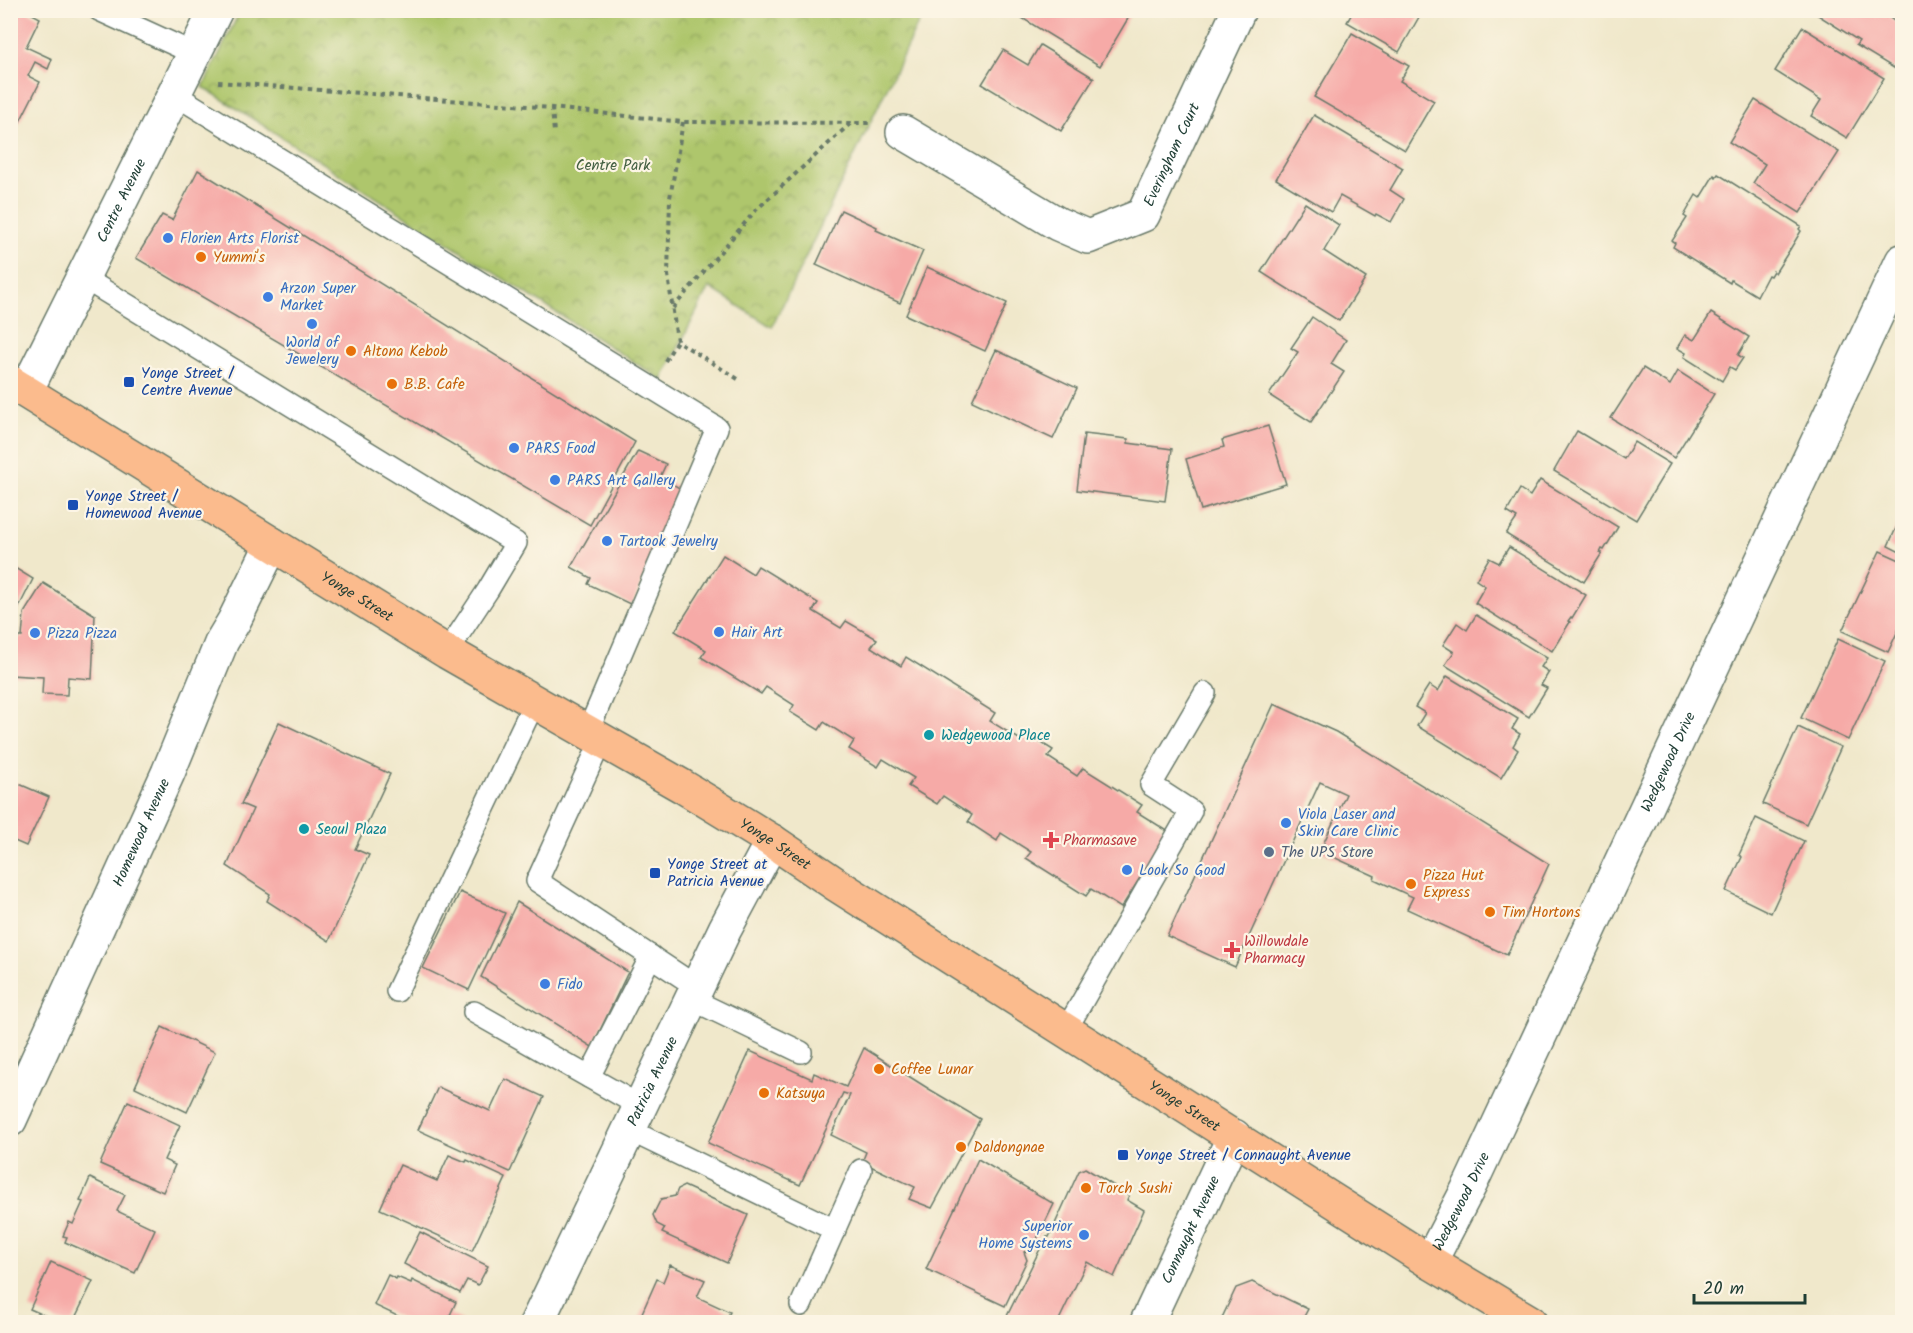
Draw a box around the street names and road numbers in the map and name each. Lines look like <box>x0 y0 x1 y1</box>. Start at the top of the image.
street label: Everingham Court <box>1138 99 1207 211</box>
street label: Centre Avenue <box>91 154 153 247</box>
street label: Yonge Street <box>316 566 398 629</box>
street label: Wedgewood Drive <box>1635 708 1703 816</box>
street label: Homewood Avenue <box>107 774 177 891</box>
street label: Yonge Street <box>734 813 816 877</box>
street label: Patricia Avenue <box>621 1032 685 1131</box>
street label: Yonge Street <box>1143 1075 1225 1139</box>
street label: Wedgewood Drive <box>1427 1148 1497 1256</box>
street label: Connaught Avenue <box>1155 1172 1227 1288</box>

